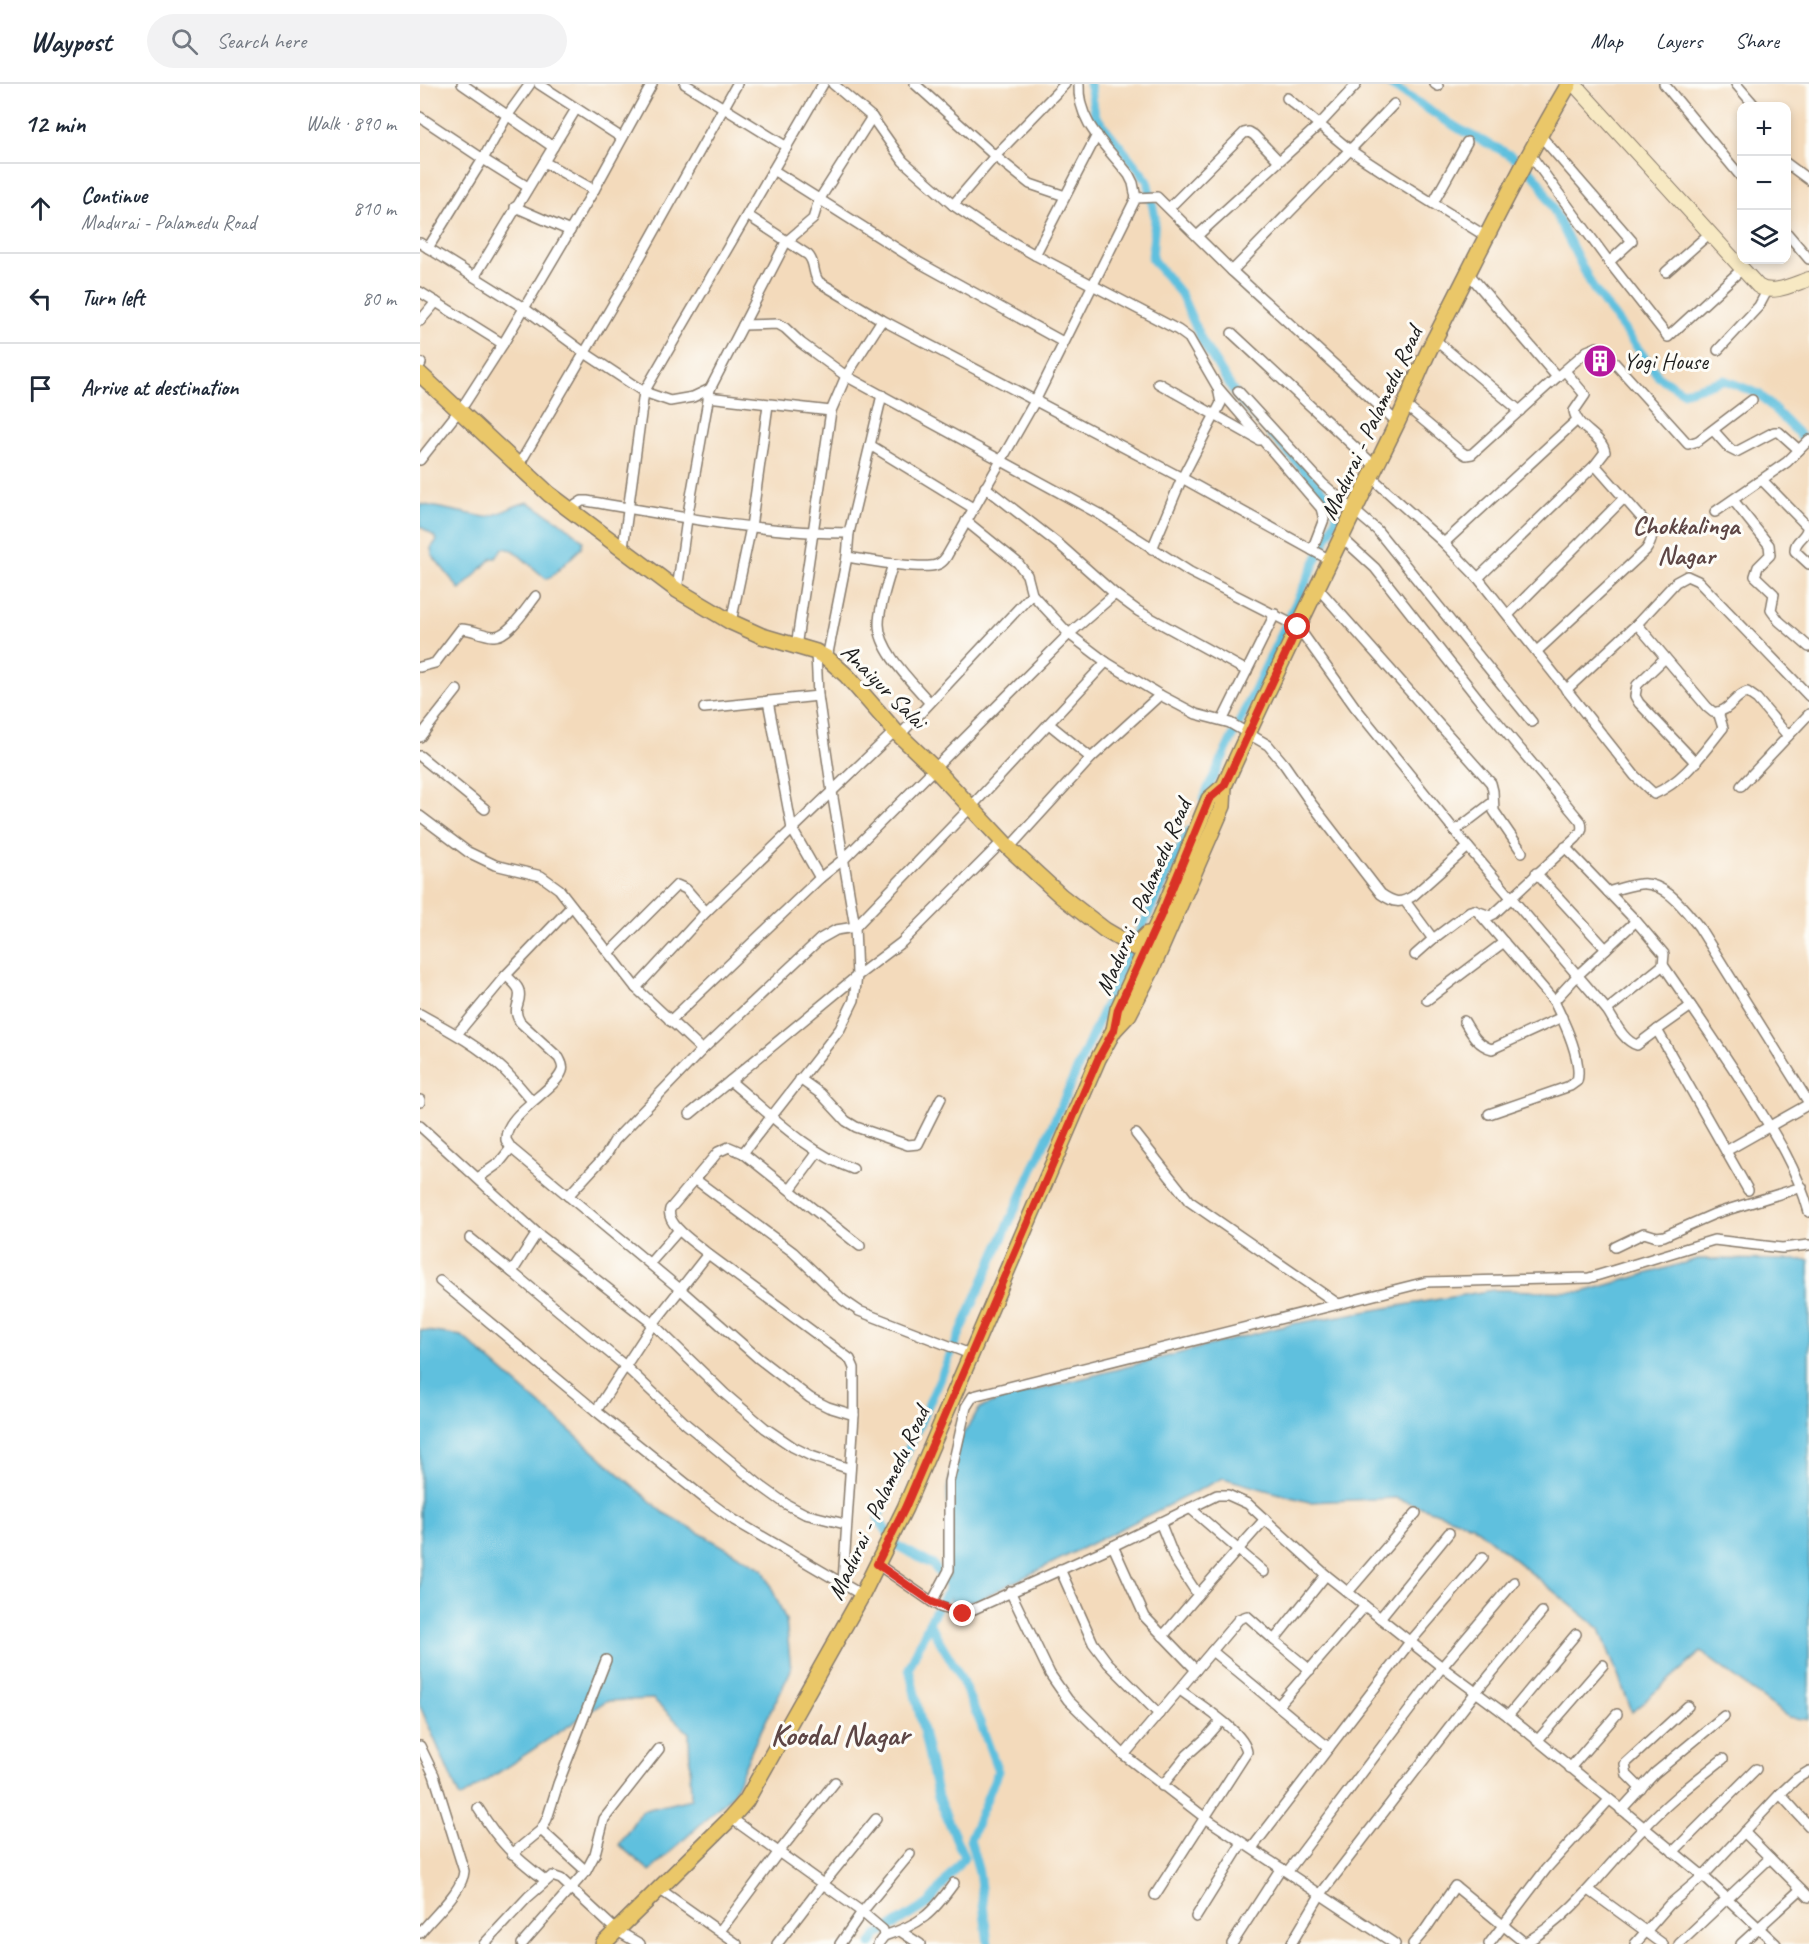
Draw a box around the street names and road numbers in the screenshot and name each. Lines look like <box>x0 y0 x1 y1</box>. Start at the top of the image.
street label: Madurai - Palamedu Road <box>1313 318 1430 524</box>
street label: Anaiyur Salai <box>835 637 936 738</box>
street label: Madurai - Palamedu Road <box>1088 791 1199 999</box>
street label: Madurai - Palamedu Road <box>820 1398 937 1604</box>

